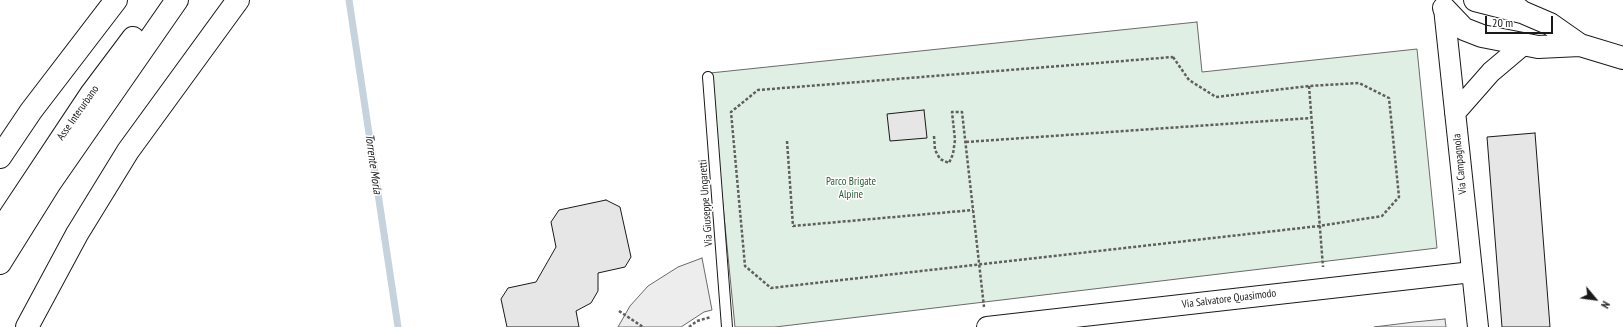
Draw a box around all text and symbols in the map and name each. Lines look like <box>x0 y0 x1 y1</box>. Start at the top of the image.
scale bar <box>1487 8 1555 34</box>
text: 20 m <box>1492 15 1513 30</box>
street label: Asse Interurbano <box>54 83 102 143</box>
water label: Torrente Morla <box>362 133 384 195</box>
street label: Via Campagnola <box>1450 133 1470 195</box>
street label: Via Giuseppe Ungaretti <box>696 159 716 247</box>
park label: Parco Brigate Alpine <box>826 175 876 201</box>
north arrow <box>1575 279 1615 319</box>
street label: Via Salvatore Quasimodo <box>1181 287 1277 311</box>
text: N <box>1598 299 1613 311</box>

